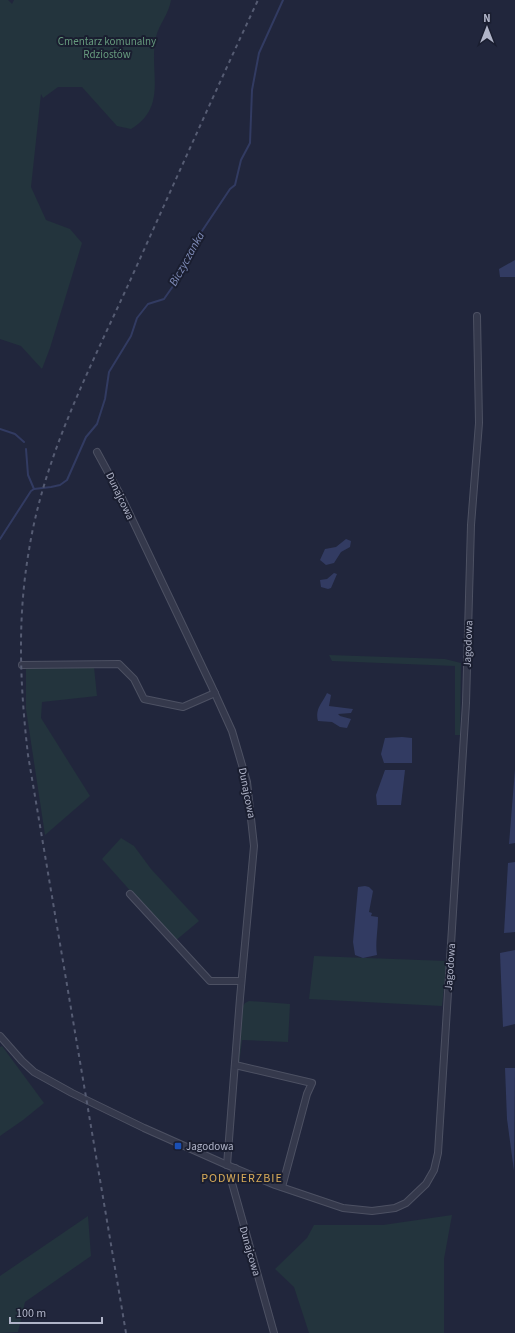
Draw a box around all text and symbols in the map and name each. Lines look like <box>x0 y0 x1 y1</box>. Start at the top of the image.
north arrow <box>467 8 507 48</box>
text: N <box>483 11 491 26</box>
park label: Cmentarz komunalny Rdziostów <box>58 34 156 62</box>
water label: Biczyczanka <box>165 228 209 289</box>
street label: Dunajcowa <box>102 470 138 522</box>
street label: Jagodowa <box>460 620 476 668</box>
street label: Dunajcowa <box>235 766 259 820</box>
street label: Jagodowa <box>441 943 459 991</box>
place label: Jagodowa <box>186 1139 234 1154</box>
marker: Jagodowa <box>173 1141 183 1151</box>
district label: PODWIERZBIE <box>201 1170 283 1187</box>
street label: Dunajcowa <box>236 1224 264 1278</box>
scale bar <box>10 1299 102 1325</box>
text: 100 m <box>16 1305 46 1322</box>

